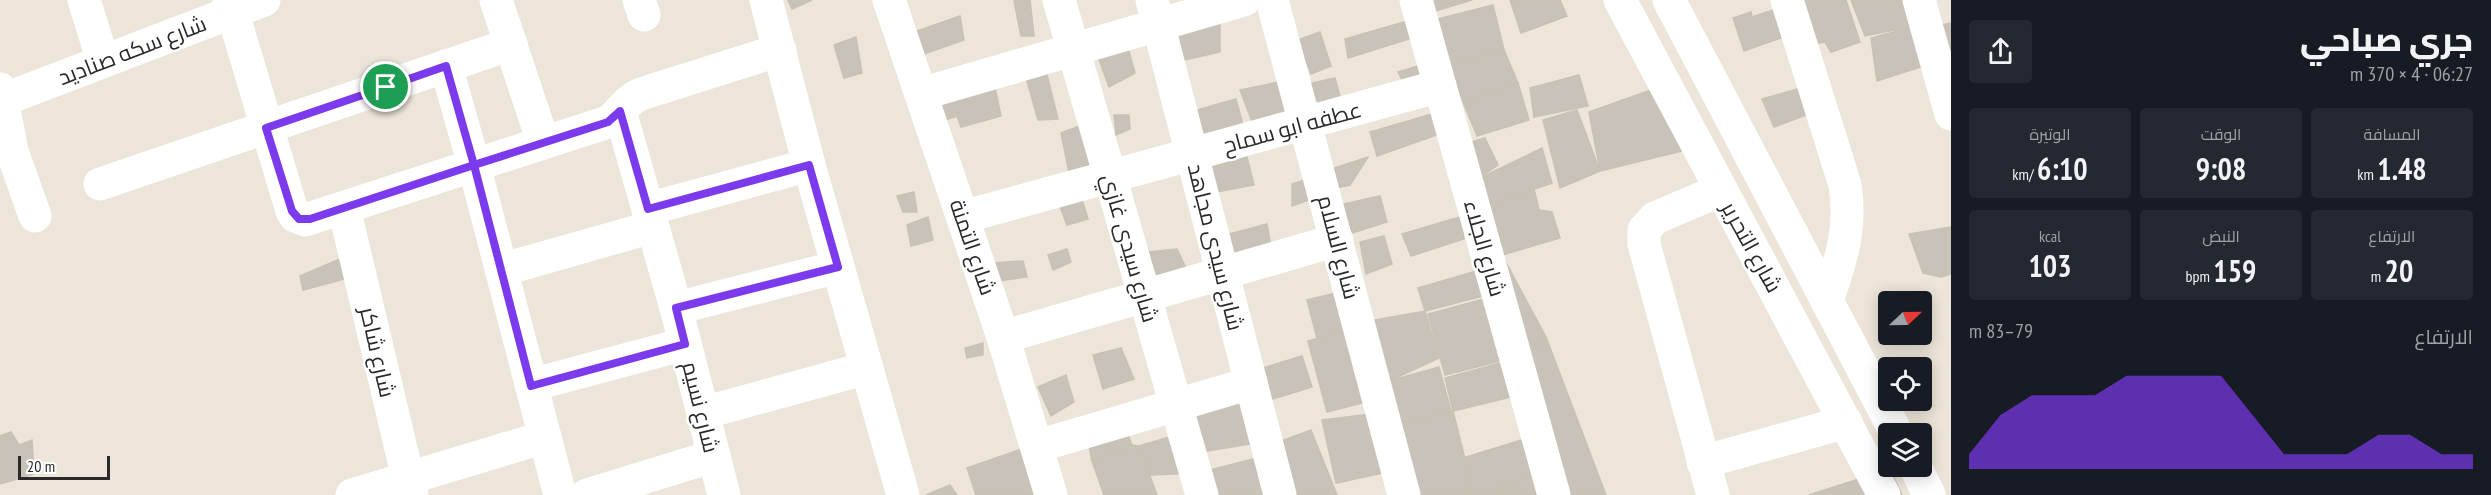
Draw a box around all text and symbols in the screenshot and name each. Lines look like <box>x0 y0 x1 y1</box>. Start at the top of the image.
street label: شارع سكه صناديد <box>54 9 210 92</box>
text: جري صباحي <box>2300 17 2473 60</box>
button: share <box>1969 20 2032 83</box>
pin <box>360 61 411 112</box>
text: 06:27 · 4 × 370 m <box>2350 61 2473 87</box>
icon: arrive <box>369 70 402 103</box>
street label: عطفه ابو سماح <box>1220 95 1365 160</box>
text: الوتيرة <box>2029 124 2071 144</box>
text: الوقت <box>2201 124 2241 144</box>
text: المسافة <box>2364 124 2420 144</box>
text: 6:10 <box>2037 149 2088 188</box>
text: 9:08 <box>2196 149 2246 188</box>
text: 1.48 <box>2377 149 2427 188</box>
street label: شارع سيدى مجاهد <box>1181 161 1250 334</box>
text: /km <box>2012 164 2037 184</box>
text: km <box>2357 164 2377 184</box>
street label: شارع سيدى غازي <box>1093 171 1165 326</box>
street label: شارع السلام <box>1310 192 1366 303</box>
street label: شارع التمنة <box>943 195 1002 299</box>
street label: شارع التحرير <box>1714 195 1788 298</box>
street label: شارع الجلاء <box>1457 196 1512 300</box>
text: kcal <box>2039 226 2061 246</box>
text: النبض <box>2202 226 2240 246</box>
text: الارتفاع <box>2369 226 2415 246</box>
text: 103 <box>2028 246 2072 285</box>
text: 159 <box>2213 251 2256 290</box>
text: 20 <box>2385 251 2413 290</box>
text: bpm <box>2186 266 2213 286</box>
text: m <box>2371 266 2385 286</box>
north arrow <box>1878 291 1932 345</box>
map controls <box>1878 291 1932 477</box>
street label: شارع شاكر <box>353 302 402 400</box>
text: 79–83 m <box>1969 318 2033 344</box>
text: الارتفاع <box>2414 324 2473 350</box>
button: locate <box>1878 357 1932 411</box>
street label: شارع نسيم <box>674 358 726 456</box>
button: layers <box>1878 423 1932 477</box>
scale bar <box>18 453 110 480</box>
text: 20 m <box>27 456 55 476</box>

